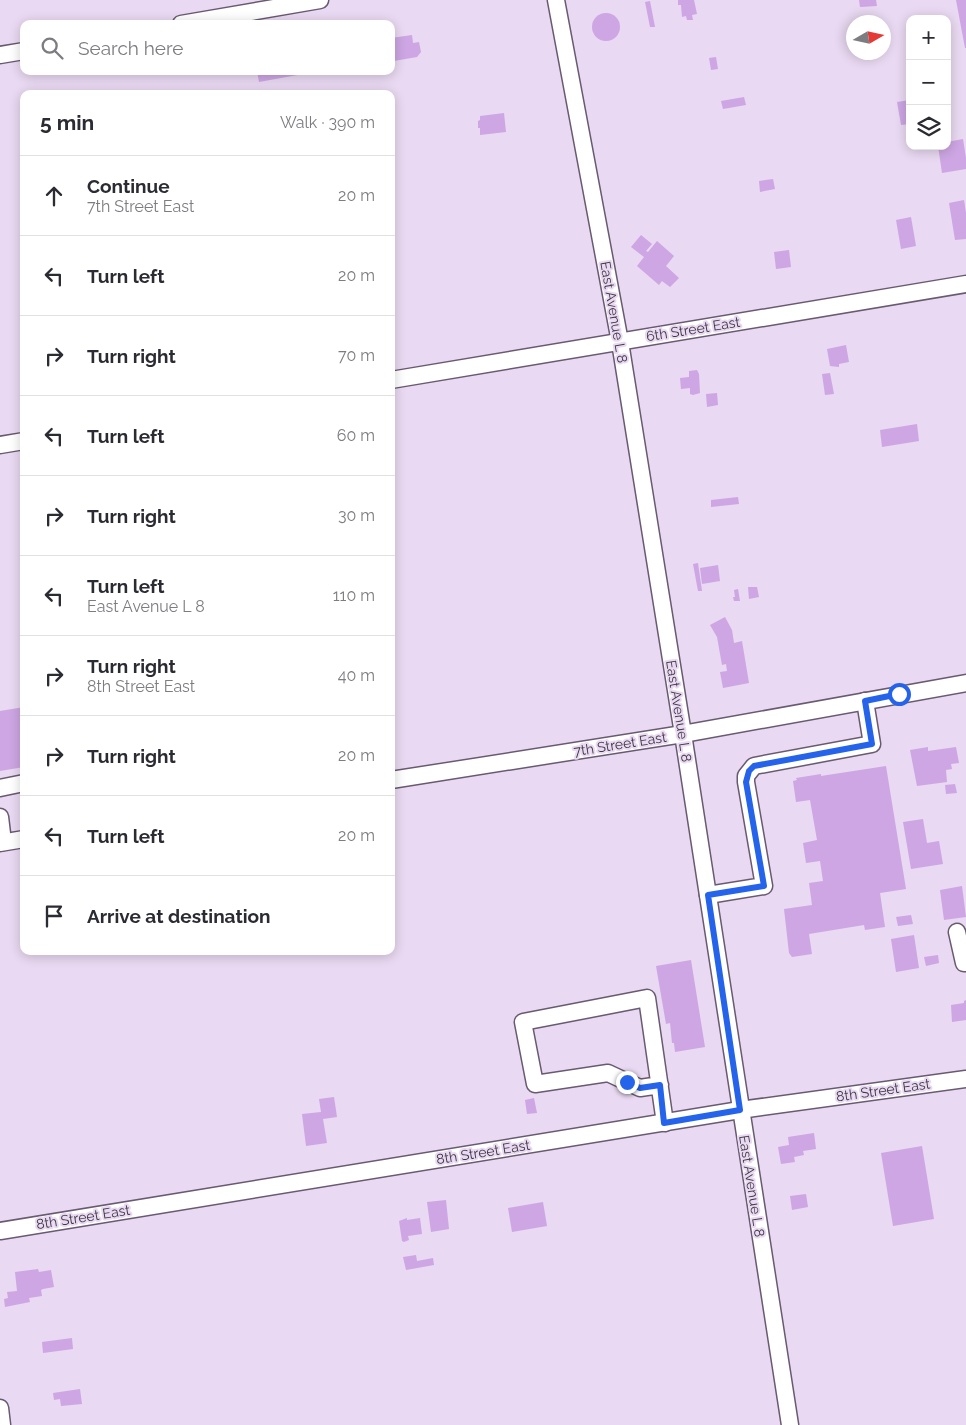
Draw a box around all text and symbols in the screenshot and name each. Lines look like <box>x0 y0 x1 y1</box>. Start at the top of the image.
north arrow <box>846 15 891 60</box>
map controls <box>906 15 951 150</box>
button: + <box>906 15 951 60</box>
search box <box>20 20 395 75</box>
icon: search <box>38 34 66 62</box>
text: Search here <box>78 37 184 59</box>
button: − <box>906 60 951 105</box>
button: layers <box>906 105 951 150</box>
text: 5 min <box>40 110 94 135</box>
text: Walk · 390 m <box>280 113 375 132</box>
text: Continue <box>87 175 170 197</box>
icon: ahead <box>40 182 68 210</box>
text: 20 m <box>338 186 375 205</box>
text: 7th Street East <box>87 197 194 216</box>
street label: East Avenue L 8 <box>597 260 631 364</box>
icon: left <box>40 262 68 290</box>
text: Turn left <box>87 265 164 287</box>
text: 20 m <box>338 266 375 285</box>
street label: 6th Street East <box>645 314 741 344</box>
icon: right <box>40 342 68 370</box>
text: Turn right <box>87 345 176 367</box>
text: 70 m <box>338 346 375 365</box>
icon: left <box>40 422 68 450</box>
text: Turn left <box>87 425 164 447</box>
text: 60 m <box>337 426 375 445</box>
icon: right <box>40 502 68 530</box>
text: Turn right <box>87 505 176 527</box>
text: 30 m <box>338 506 375 525</box>
text: Turn left <box>87 575 164 597</box>
icon: left <box>40 582 68 610</box>
text: 110 m <box>333 586 375 605</box>
text: East Avenue L 8 <box>87 597 205 616</box>
text: Turn right <box>87 655 176 677</box>
street label: East Avenue L 8 <box>663 659 695 763</box>
icon: right <box>40 662 68 690</box>
text: 40 m <box>338 666 375 685</box>
text: 8th Street East <box>87 677 195 696</box>
route start <box>888 683 911 706</box>
street label: 7th Street East <box>572 729 668 759</box>
icon: right <box>40 742 68 770</box>
text: Turn right <box>87 745 176 767</box>
text: 20 m <box>338 746 375 765</box>
icon: left <box>40 822 68 850</box>
text: Turn left <box>87 825 164 847</box>
text: 20 m <box>338 826 375 845</box>
icon: arrive <box>40 902 68 930</box>
text: Arrive at destination <box>87 905 271 927</box>
route end <box>616 1071 639 1094</box>
street label: 8th Street East <box>835 1075 931 1105</box>
street label: East Avenue L 8 <box>736 1134 768 1238</box>
street label: 8th Street East <box>435 1137 531 1167</box>
street label: 8th Street East <box>35 1202 131 1232</box>

